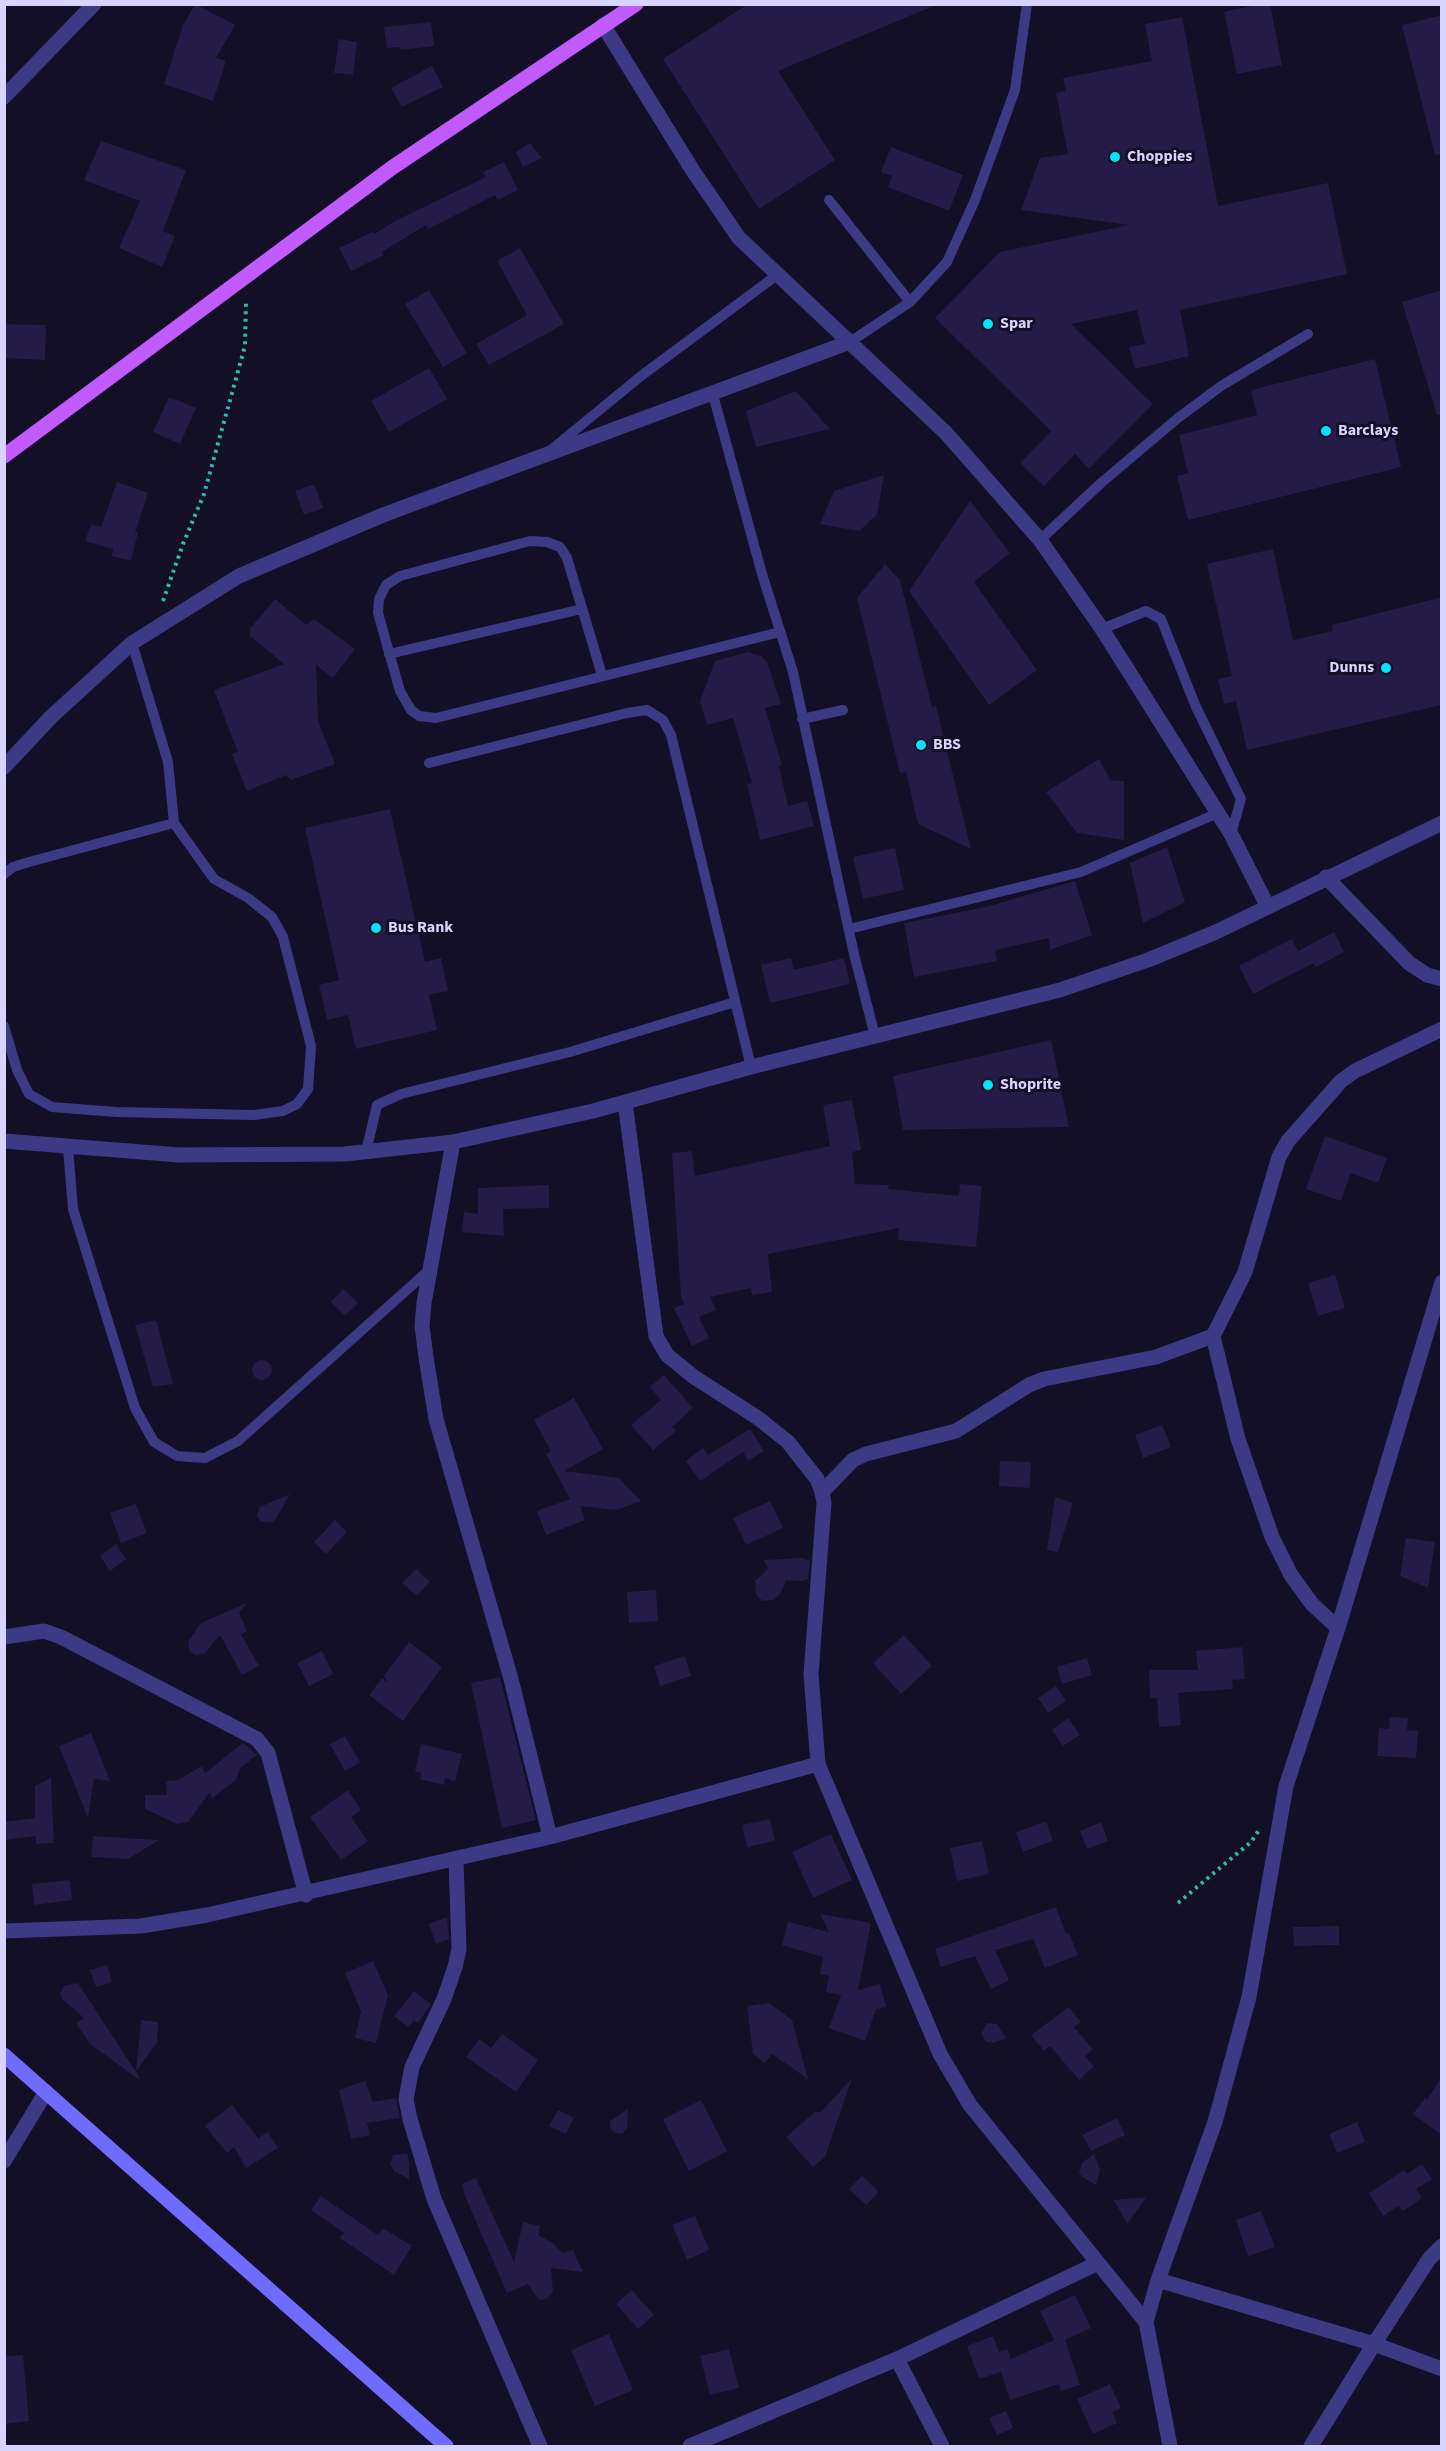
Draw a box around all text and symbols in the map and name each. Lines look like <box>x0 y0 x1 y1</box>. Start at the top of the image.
place label: Choppies <box>1127 147 1192 167</box>
marker: Choppies <box>1108 150 1122 164</box>
place label: Spar <box>1000 314 1033 334</box>
marker: Spar <box>981 317 995 331</box>
place label: Barclays <box>1338 421 1398 441</box>
marker: Barclays <box>1319 424 1333 438</box>
place label: Dunns <box>1329 658 1374 678</box>
marker: Dunns <box>1379 661 1393 675</box>
place label: BBS <box>933 735 961 755</box>
marker: BBS <box>914 738 928 752</box>
place label: Bus Rank <box>388 918 453 938</box>
marker: Bus Rank <box>369 921 383 935</box>
place label: Shoprite <box>1000 1075 1061 1095</box>
marker: Shoprite <box>981 1078 995 1092</box>

